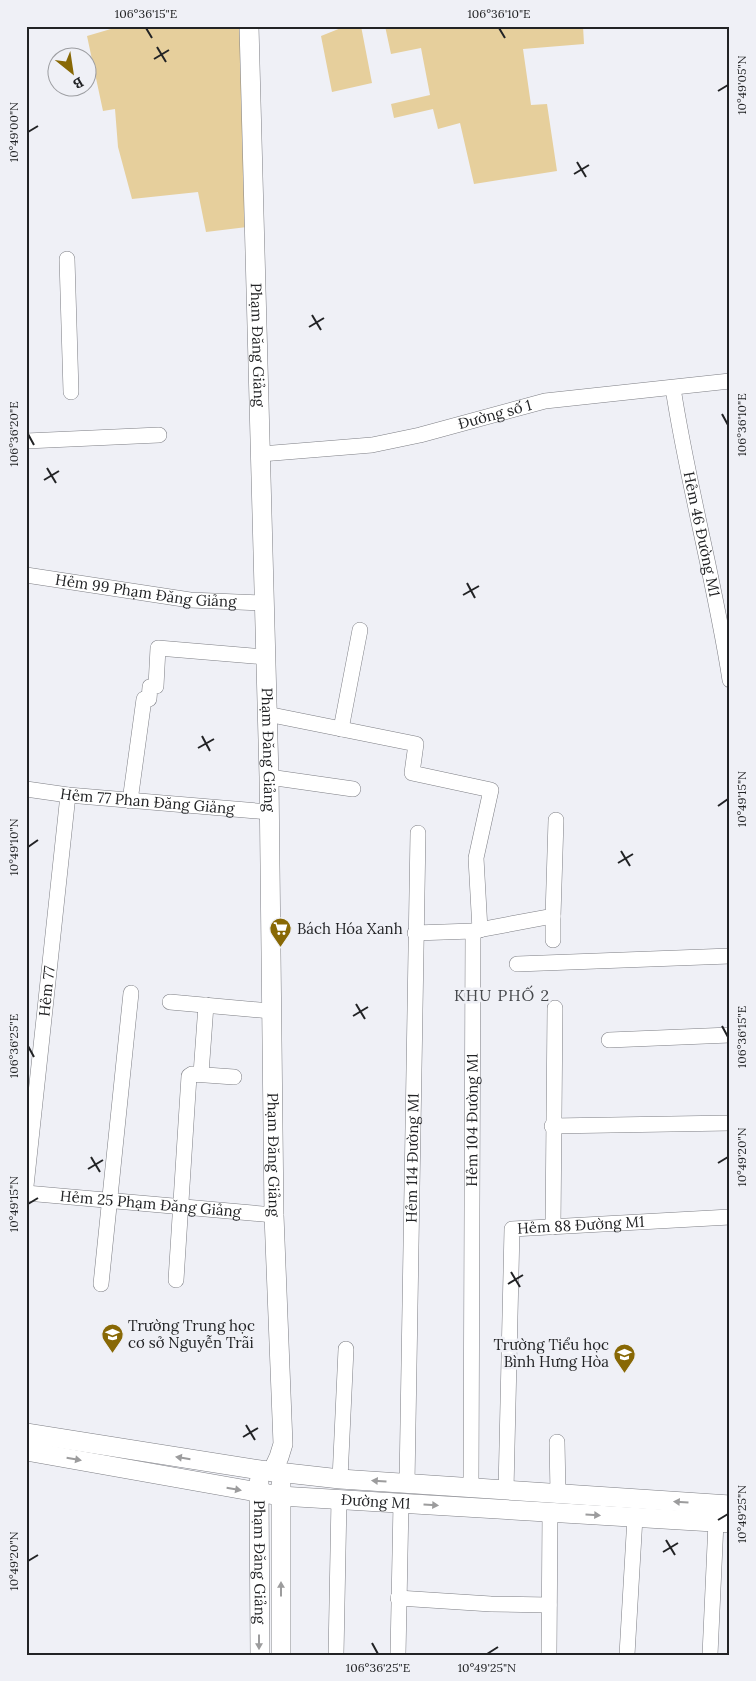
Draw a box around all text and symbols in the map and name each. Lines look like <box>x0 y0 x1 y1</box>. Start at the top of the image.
text: 106°36'15"E <box>115 6 177 21</box>
text: 106°36'10"E <box>467 6 531 21</box>
north arrow <box>48 48 98 98</box>
text: 10°49'05"N <box>734 55 749 115</box>
text: B <box>70 73 87 93</box>
text: 10°49'00"N <box>6 102 21 162</box>
street label: Phạm Đăng Giảng <box>247 283 269 408</box>
text: 106°36'10"E <box>734 393 749 457</box>
street label: Đường số 1 <box>456 395 534 433</box>
text: 106°36'20"E <box>6 401 21 467</box>
street label: Hẻm 46 Đường M1 <box>679 470 725 598</box>
street label: Hẻm 99 Phạm Đăng Giảng <box>54 570 238 611</box>
street label: Phạm Đăng Giảng <box>258 687 279 813</box>
text: 10°49'15"N <box>734 771 749 827</box>
street label: Hẻm 77 Phan Đăng Giảng <box>59 784 236 818</box>
text: 10°49'10"N <box>6 818 21 876</box>
supermarket icon: Bách Hóa Xanh <box>269 917 293 948</box>
place label: Bách Hóa Xanh <box>297 919 403 938</box>
street label: Hẻm 77 <box>34 965 59 1017</box>
district label: KHU PHỐ 2 <box>454 985 550 1005</box>
text: 106°36'15"E <box>734 1006 749 1068</box>
text: 106°36'25"E <box>6 1014 21 1078</box>
street label: Hẻm 104 Đường M1 <box>462 1053 482 1187</box>
street label: Phạm Đăng Giảng <box>264 1093 284 1218</box>
street label: Hẻm 114 Đường M1 <box>401 1093 423 1223</box>
text: 10°49'20"N <box>734 1127 749 1187</box>
text: 10°49'15"N <box>6 1176 21 1232</box>
street label: Hẻm 25 Phạm Đăng Giảng <box>59 1186 243 1221</box>
street label: Hẻm 88 Đường M1 <box>517 1212 645 1238</box>
place label: Trường Trung học cơ sở Nguyễn Trãi <box>128 1316 255 1352</box>
school or university icon: Trường Trung học cơ sở Nguyễn Trãi <box>100 1323 124 1354</box>
place label: Trường Tiểu học Bình Hưng Hòa <box>493 1335 609 1371</box>
school or university icon: Trường Tiểu học Bình Hưng Hòa <box>613 1342 637 1373</box>
one-way arrow <box>175 1454 191 1462</box>
one-way arrow <box>67 1456 83 1464</box>
one-way arrow <box>371 1477 387 1485</box>
one-way arrow <box>226 1485 242 1493</box>
text: 10°49'25"N <box>734 1485 749 1543</box>
street label: Đường M1 <box>341 1490 411 1513</box>
one-way arrow <box>673 1497 689 1505</box>
street label: Phạm Đăng Giảng <box>250 1500 270 1625</box>
one-way arrow <box>423 1501 439 1509</box>
one-way arrow <box>585 1511 601 1519</box>
text: 10°49'20"N <box>6 1531 21 1591</box>
one-way arrow <box>277 1580 285 1596</box>
one-way arrow <box>256 1634 264 1650</box>
text: 106°36'25"E <box>346 1660 410 1675</box>
text: 10°49'25"N <box>458 1660 516 1675</box>

